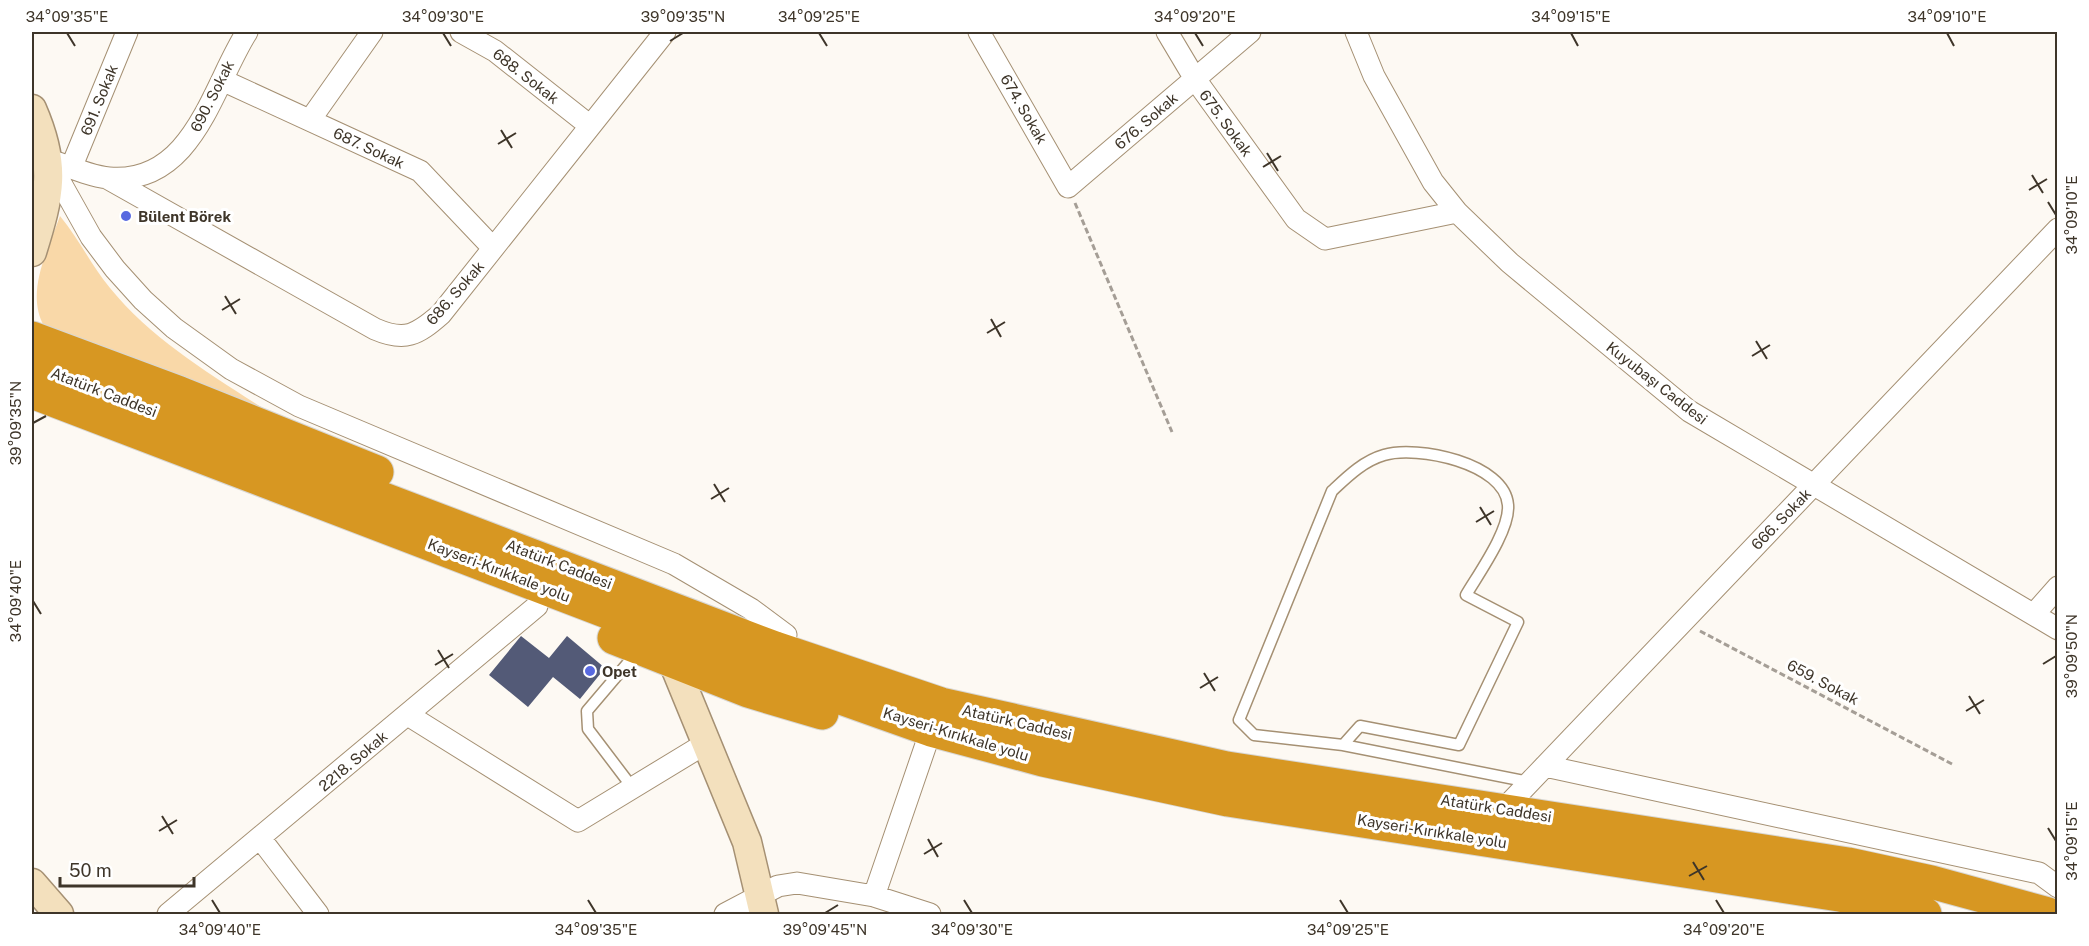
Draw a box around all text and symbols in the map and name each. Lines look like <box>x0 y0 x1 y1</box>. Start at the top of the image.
text: 34°09'35"E <box>26 8 108 25</box>
text: 34°09'30"E <box>402 8 484 25</box>
text: 39°09'35"N <box>641 8 725 25</box>
text: 34°09'25"E <box>778 8 860 25</box>
text: 34°09'20"E <box>1154 8 1236 25</box>
text: 34°09'15"E <box>1531 8 1611 25</box>
text: 34°09'10"E <box>1908 8 1986 25</box>
street label: 688. Sokak <box>490 45 562 107</box>
street label: 690. Sokak <box>187 57 237 135</box>
street label: 691. Sokak <box>77 62 121 138</box>
street label: 674. Sokak <box>997 71 1051 147</box>
street label: 675. Sokak <box>1196 86 1256 160</box>
street label: 676. Sokak <box>1111 89 1181 153</box>
street label: 687. Sokak <box>331 124 407 172</box>
text: 34°09'10"E <box>2063 176 2080 254</box>
place label: Bülent Börek <box>138 208 231 225</box>
marker: Bülent Börek <box>119 209 133 223</box>
street label: 686. Sokak <box>423 258 487 328</box>
street label: Kuyubaşı Caddesi <box>1603 338 1711 428</box>
street label: Atatürk Caddesi <box>49 364 159 420</box>
text: 39°09'35"N <box>7 381 24 465</box>
street label: 666. Sokak <box>1748 485 1814 553</box>
street label: Kayseri-Kırıkkale yolu <box>425 535 573 605</box>
street label: Atatürk Caddesi <box>504 536 614 592</box>
text: 34°09'40"E <box>7 560 24 642</box>
text: 39°09'50"N <box>2063 614 2080 698</box>
street label: 659. Sokak <box>1784 656 1862 708</box>
place label: Opet <box>602 663 637 680</box>
marker: Opet <box>583 664 597 678</box>
street label: Atatürk Caddesi <box>960 701 1074 743</box>
street label: Kayseri-Kırıkkale yolu <box>881 704 1031 764</box>
street label: 2218. Sokak <box>315 727 391 795</box>
street label: Atatürk Caddesi <box>1439 791 1553 825</box>
text: 34°09'15"E <box>2063 801 2080 881</box>
street label: Kayseri-Kırıkkale yolu <box>1356 811 1508 851</box>
scale bar <box>60 850 194 888</box>
text: 50 m <box>69 860 112 881</box>
text: 34°09'40"E <box>179 921 261 938</box>
text: 34°09'35"E <box>555 921 637 938</box>
text: 39°09'45"N <box>783 921 867 938</box>
text: 34°09'30"E <box>931 921 1013 938</box>
text: 34°09'25"E <box>1307 921 1389 938</box>
text: 34°09'20"E <box>1683 921 1765 938</box>

